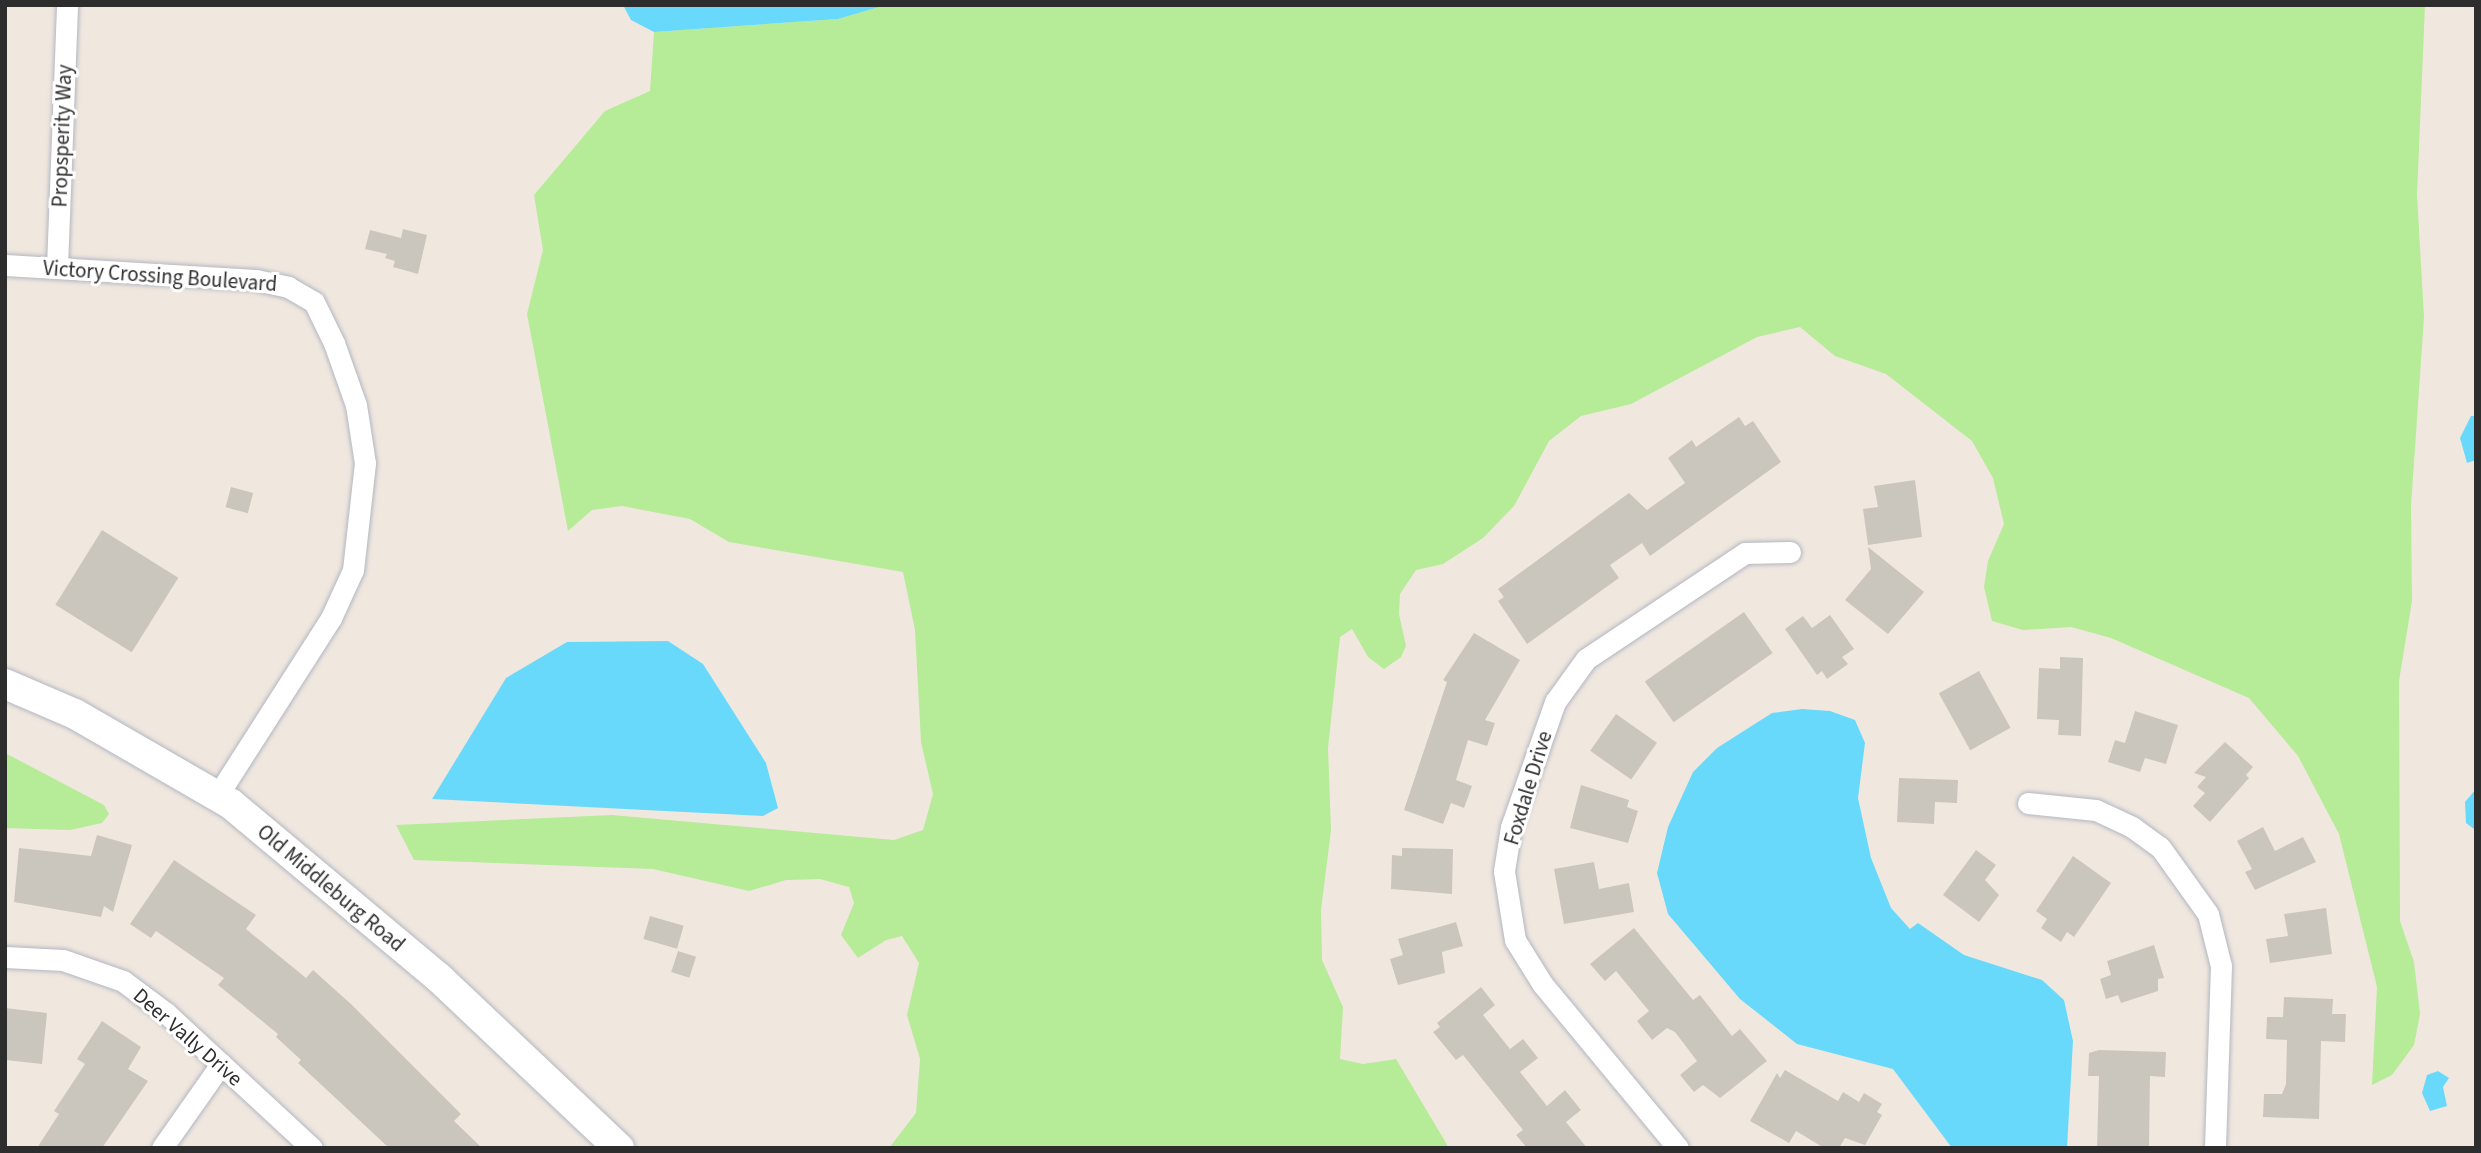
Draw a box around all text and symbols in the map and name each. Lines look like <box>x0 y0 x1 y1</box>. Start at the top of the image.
street label: Propsperity Way <box>47 64 77 208</box>
street label: Victory Crossing Boulevard <box>42 255 278 297</box>
street label: Foxdale Drive <box>1499 728 1557 848</box>
street label: Old Middleburg Road <box>252 819 410 957</box>
street label: Deer Vally Drive <box>128 983 248 1091</box>

